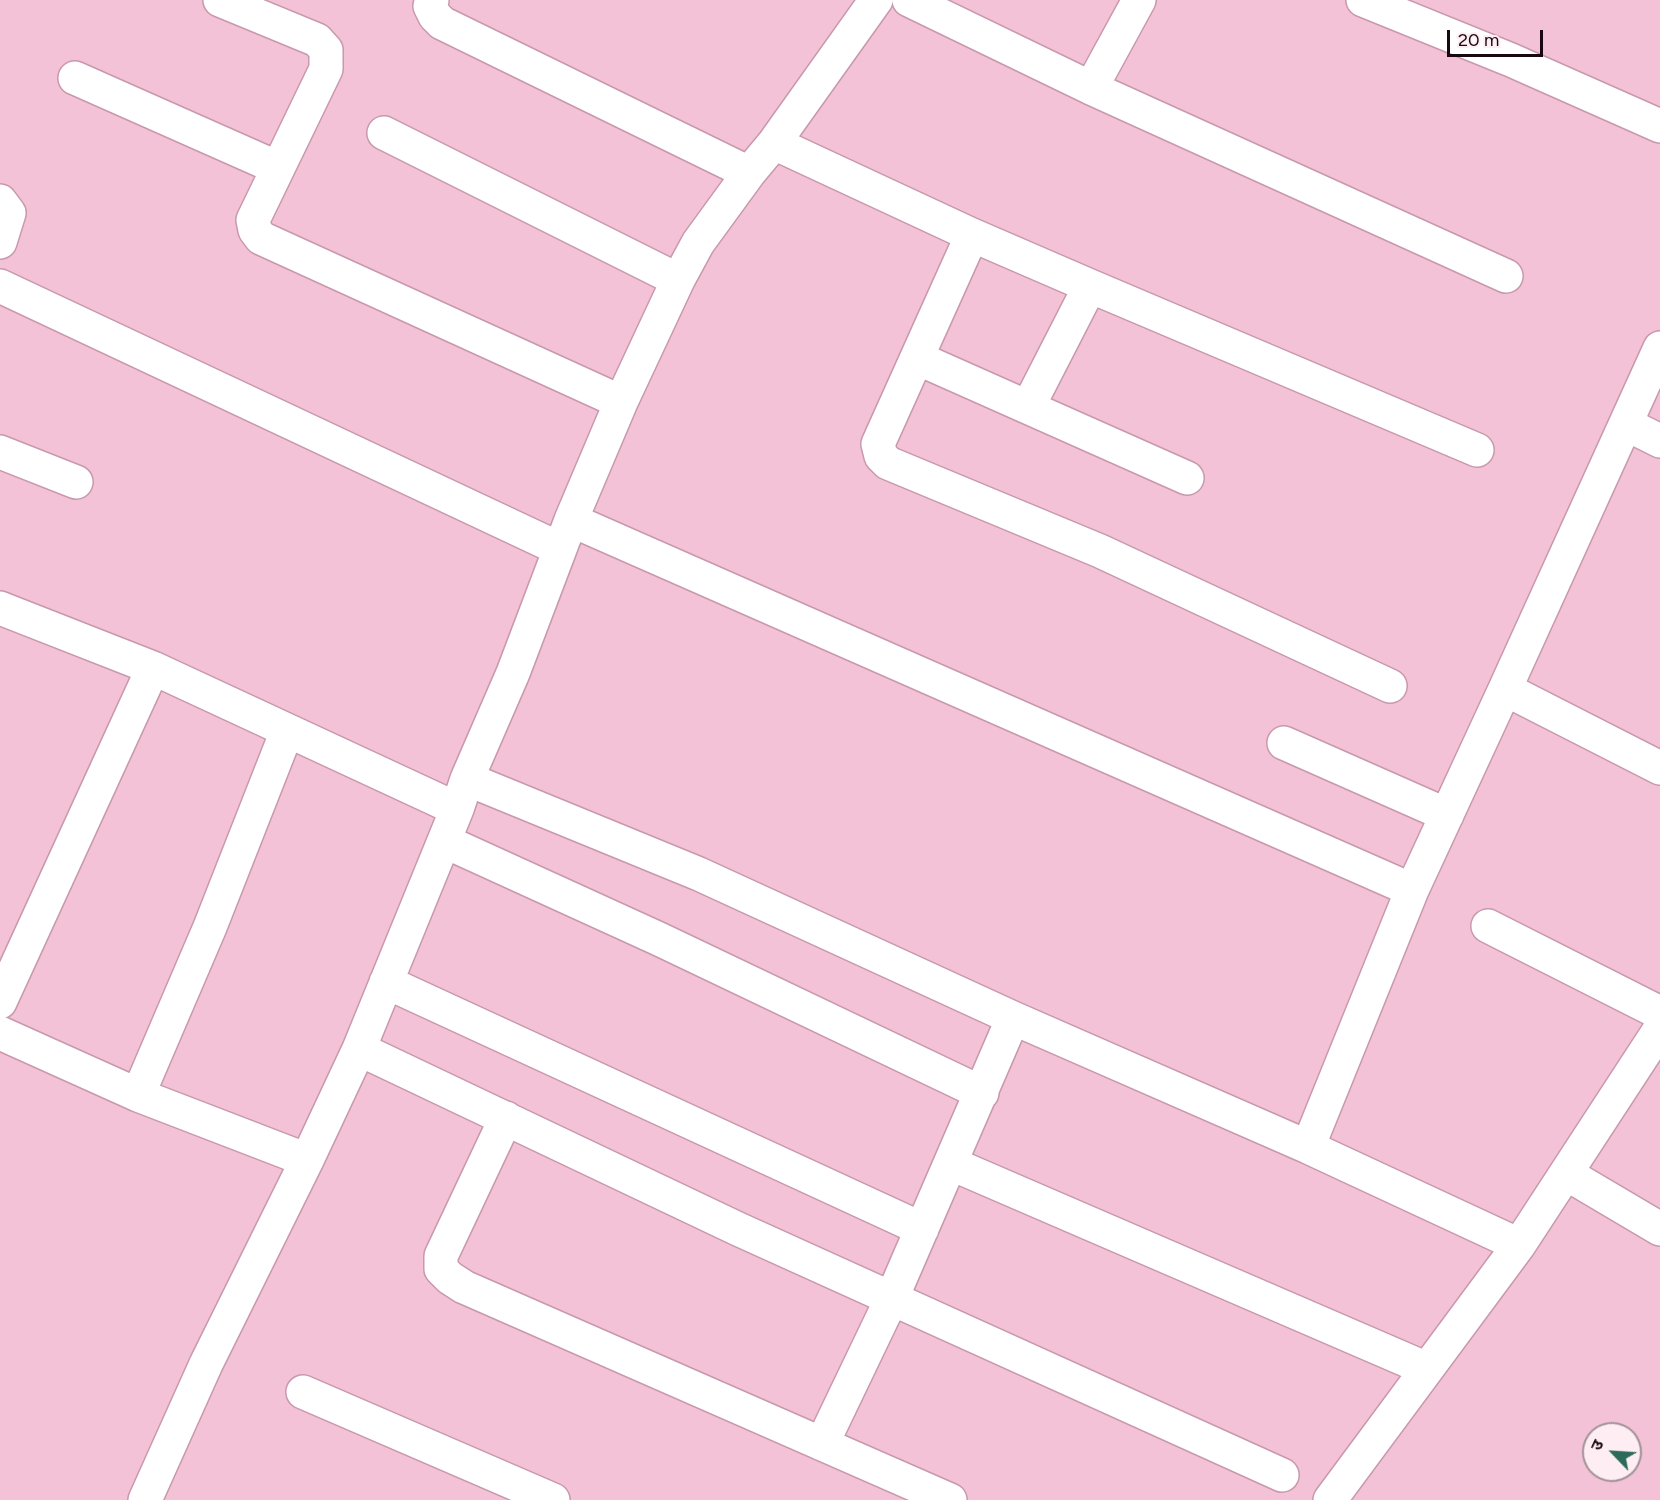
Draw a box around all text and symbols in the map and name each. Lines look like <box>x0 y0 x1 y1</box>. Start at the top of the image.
scale bar <box>1450 18 1546 56</box>
text: 20 m <box>1458 29 1499 51</box>
north arrow <box>1582 1422 1642 1482</box>
text: उ <box>1586 1437 1608 1453</box>

